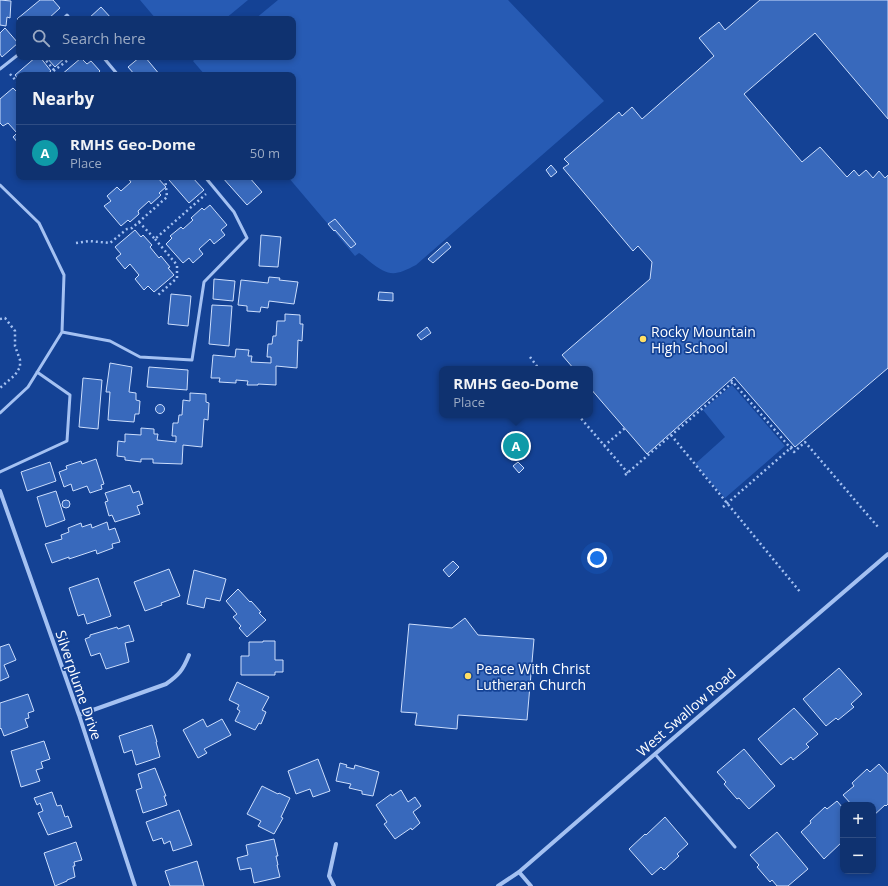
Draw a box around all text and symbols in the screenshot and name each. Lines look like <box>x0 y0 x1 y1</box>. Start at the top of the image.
search box <box>16 16 296 60</box>
icon: search <box>30 27 52 49</box>
text: Search here <box>62 28 146 48</box>
text: Nearby <box>32 87 94 110</box>
text: RMHS Geo-Dome <box>70 134 196 154</box>
text: A <box>41 144 49 162</box>
text: 50 m <box>250 144 280 162</box>
text: Place <box>70 154 102 172</box>
place label: Rocky Mountain High School <box>651 322 756 357</box>
marker: Rocky Mountain High School <box>638 334 648 344</box>
popup <box>439 366 593 418</box>
text: RMHS Geo-Dome <box>453 373 579 393</box>
text: Place <box>453 393 485 411</box>
pin: A <box>503 431 529 461</box>
your location <box>587 548 607 568</box>
street label: Silverplume Drive <box>51 628 107 742</box>
place label: Peace With Christ Lutheran Church <box>476 659 590 694</box>
street label: West Swallow Road <box>632 664 740 760</box>
marker: Peace With Christ Lutheran Church <box>463 671 473 681</box>
map controls <box>840 802 876 874</box>
button: + <box>840 802 876 838</box>
button: − <box>840 838 876 874</box>

